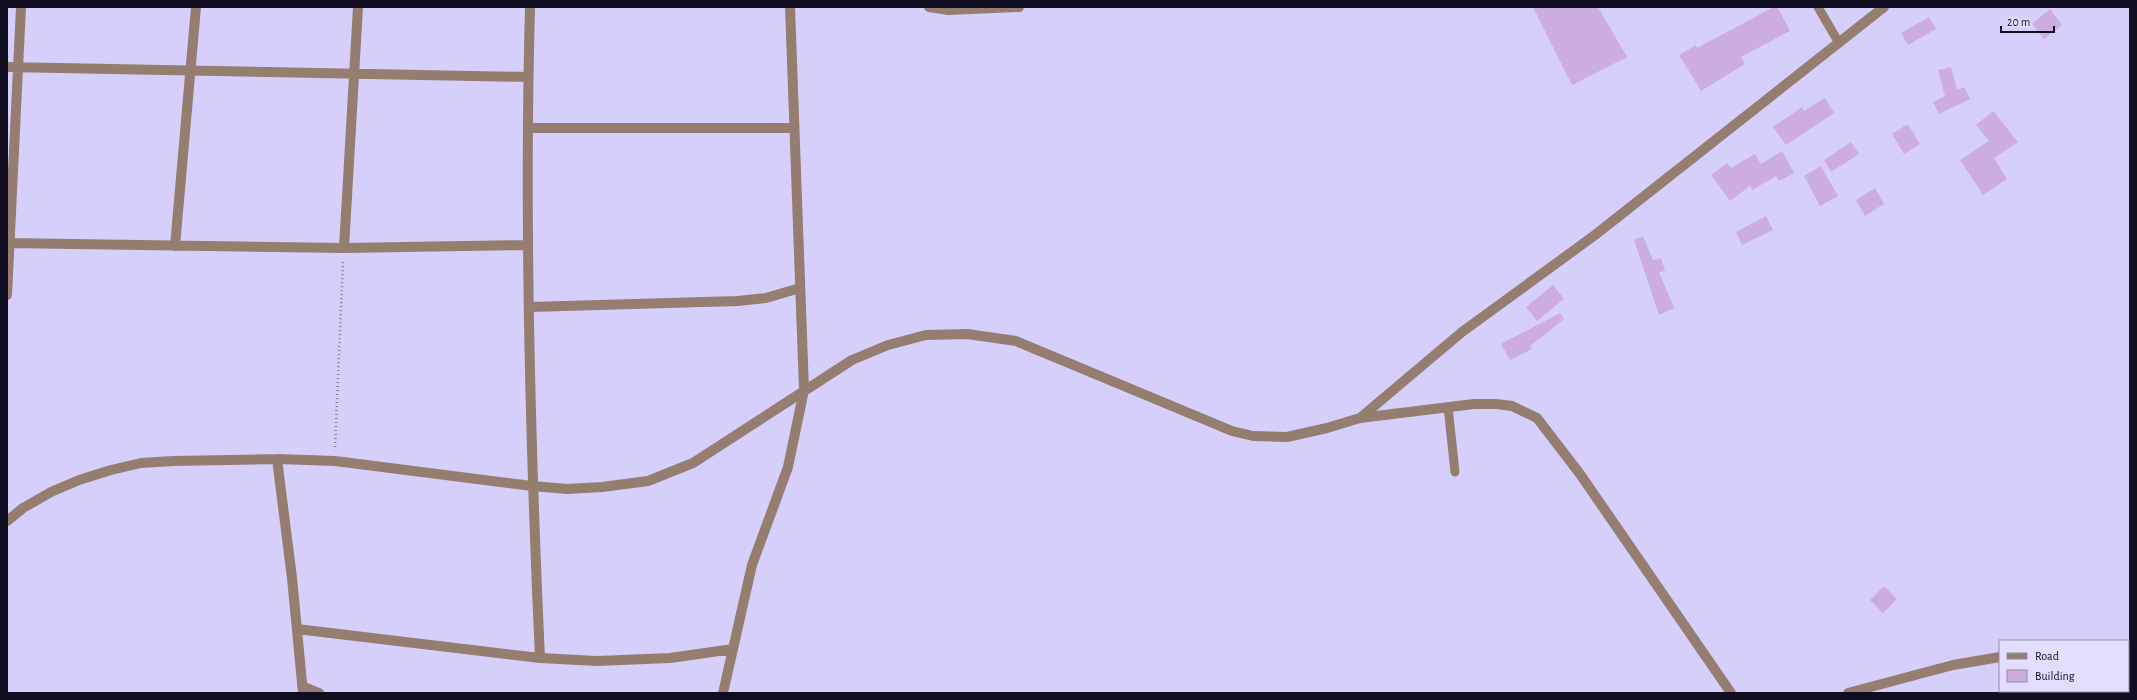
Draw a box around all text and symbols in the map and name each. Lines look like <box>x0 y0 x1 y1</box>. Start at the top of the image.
scale bar <box>2001 8 2054 34</box>
text: 20 m <box>2007 16 2030 28</box>
legend <box>1999 640 2129 692</box>
text: Road <box>2035 650 2059 662</box>
text: Building <box>2035 670 2075 682</box>

